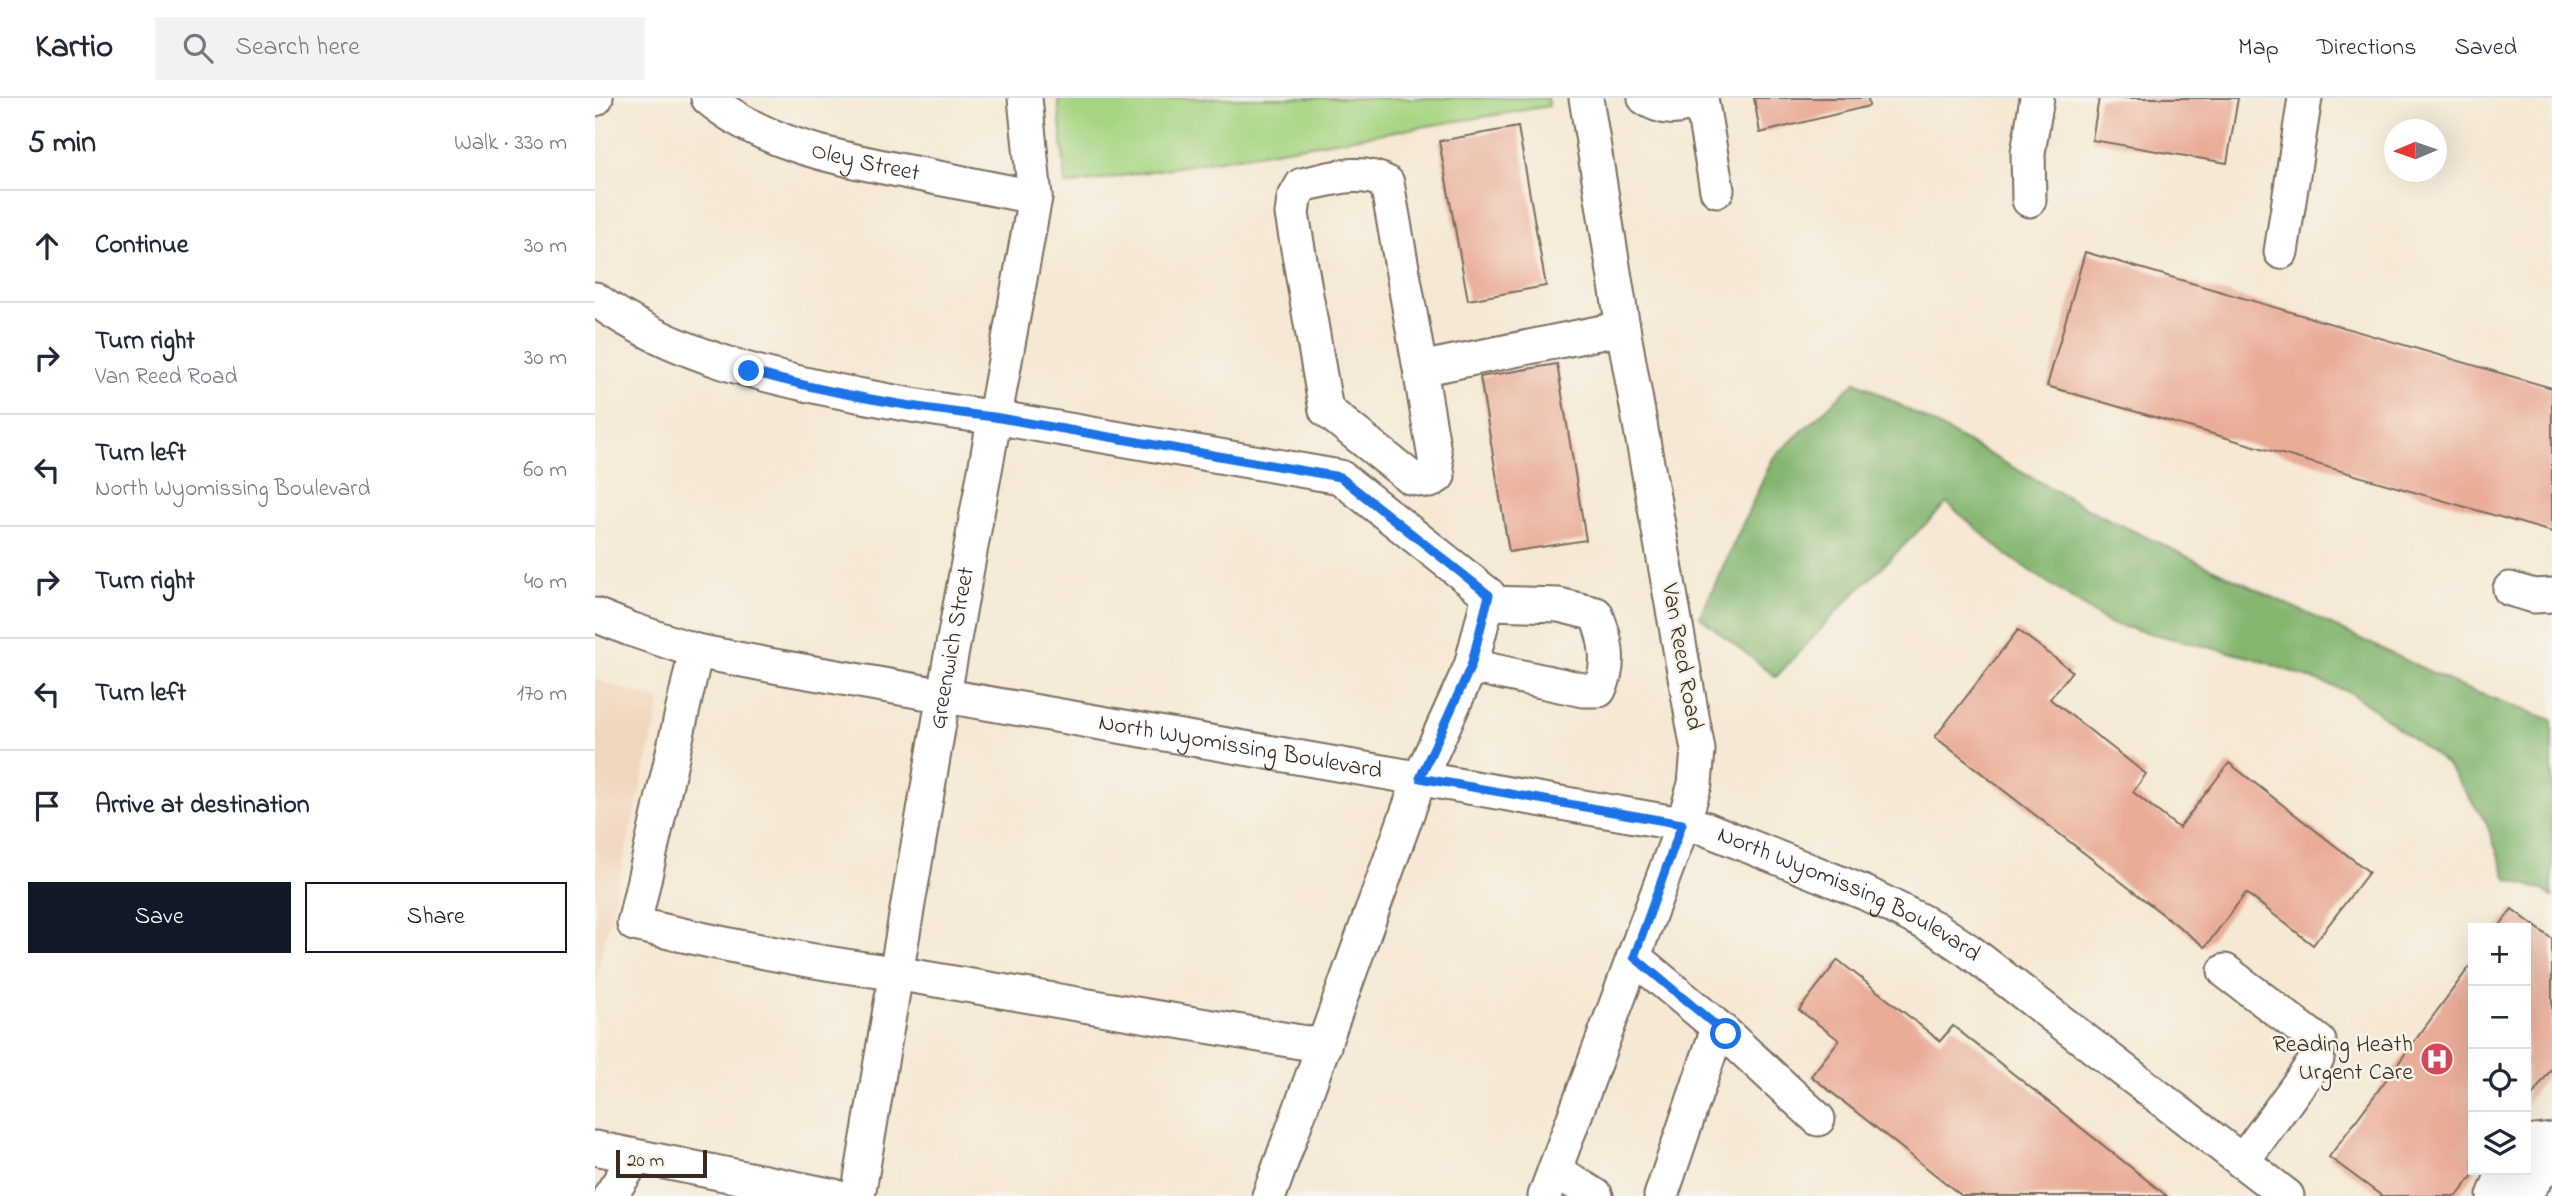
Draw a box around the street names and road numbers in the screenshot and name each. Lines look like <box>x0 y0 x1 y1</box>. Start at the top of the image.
street label: Oley Street <box>807 133 923 191</box>
street label: Greenwich Street <box>921 564 984 732</box>
street label: Van Reed Road <box>1651 580 1711 734</box>
street label: North Wyomissing Boulevard <box>1096 705 1385 789</box>
street label: North Wyomissing Boulevard <box>1712 818 1988 971</box>

